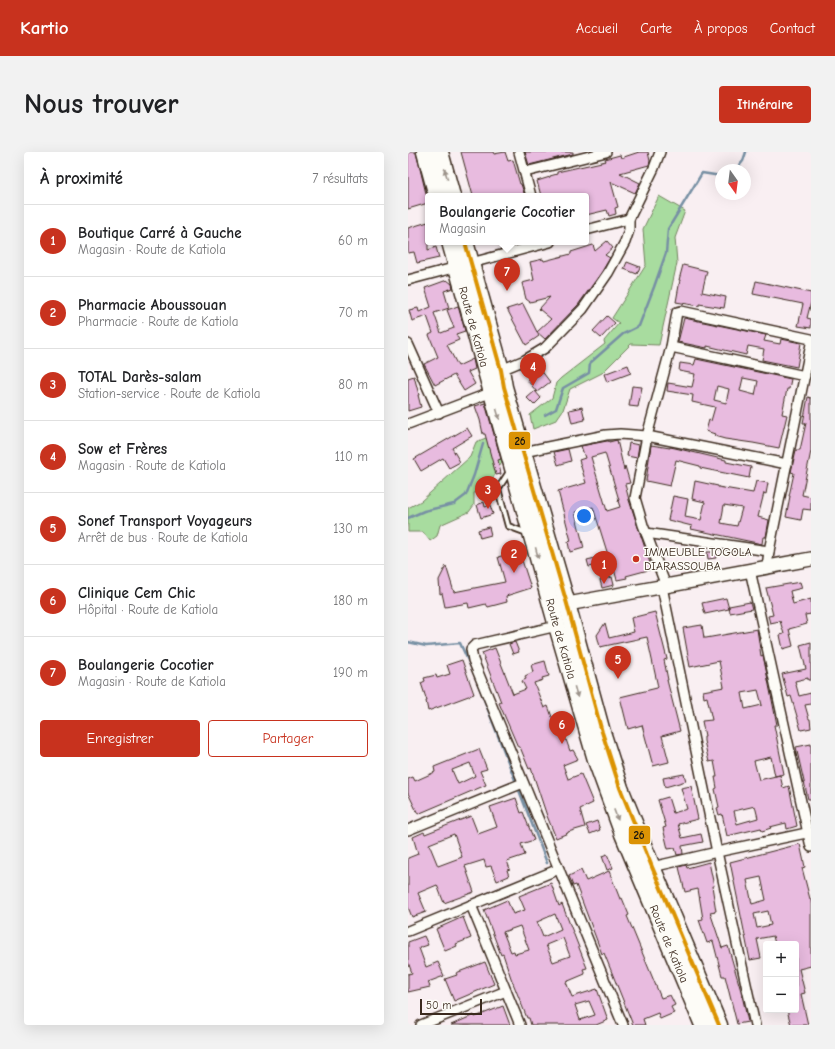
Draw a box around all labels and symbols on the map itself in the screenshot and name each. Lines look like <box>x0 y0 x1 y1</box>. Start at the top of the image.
north arrow <box>715 164 751 200</box>
one-way arrow <box>443 168 449 180</box>
pin: 7 <box>494 258 520 291</box>
street label: Route de Katiola <box>456 285 492 369</box>
pin: 4 <box>520 353 546 386</box>
one-way arrow <box>495 409 501 421</box>
line badge: 26 <box>508 431 531 450</box>
text: 26 <box>514 435 526 448</box>
pin: 3 <box>475 476 501 509</box>
your location <box>574 506 594 526</box>
pin: 2 <box>501 540 527 573</box>
place label: IMMEUBLE TOGOLA DIARASSOUBA <box>644 545 752 573</box>
one-way arrow <box>534 547 540 559</box>
pin: 1 <box>591 551 617 584</box>
marker: IMMEUBLE TOGOLA DIARASSOUBA <box>631 554 641 564</box>
street label: Route de Katiola <box>543 597 579 681</box>
pin: 5 <box>605 646 631 679</box>
one-way arrow <box>573 686 579 698</box>
pin: 6 <box>549 711 575 744</box>
one-way arrow <box>613 810 619 822</box>
line badge: 26 <box>628 825 651 845</box>
text: 26 <box>633 829 645 842</box>
street label: Route de Katiola <box>646 903 692 985</box>
scale bar <box>420 997 482 1016</box>

